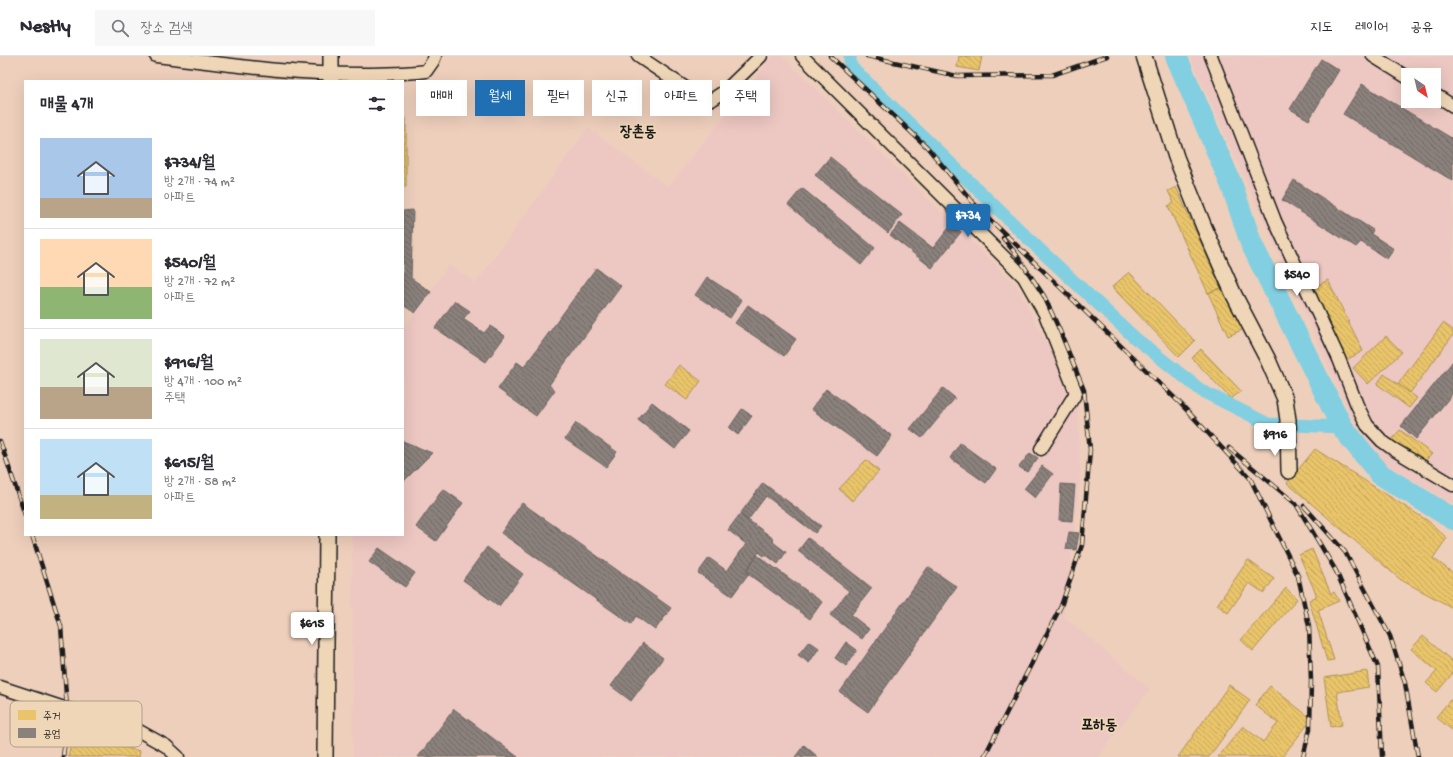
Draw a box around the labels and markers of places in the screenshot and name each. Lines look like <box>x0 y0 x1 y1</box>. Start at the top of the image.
pin: $734 <box>944 204 992 238</box>
pin: $540 <box>1273 263 1321 297</box>
pin: $916 <box>1251 423 1299 457</box>
pin: $615 <box>288 612 336 646</box>

